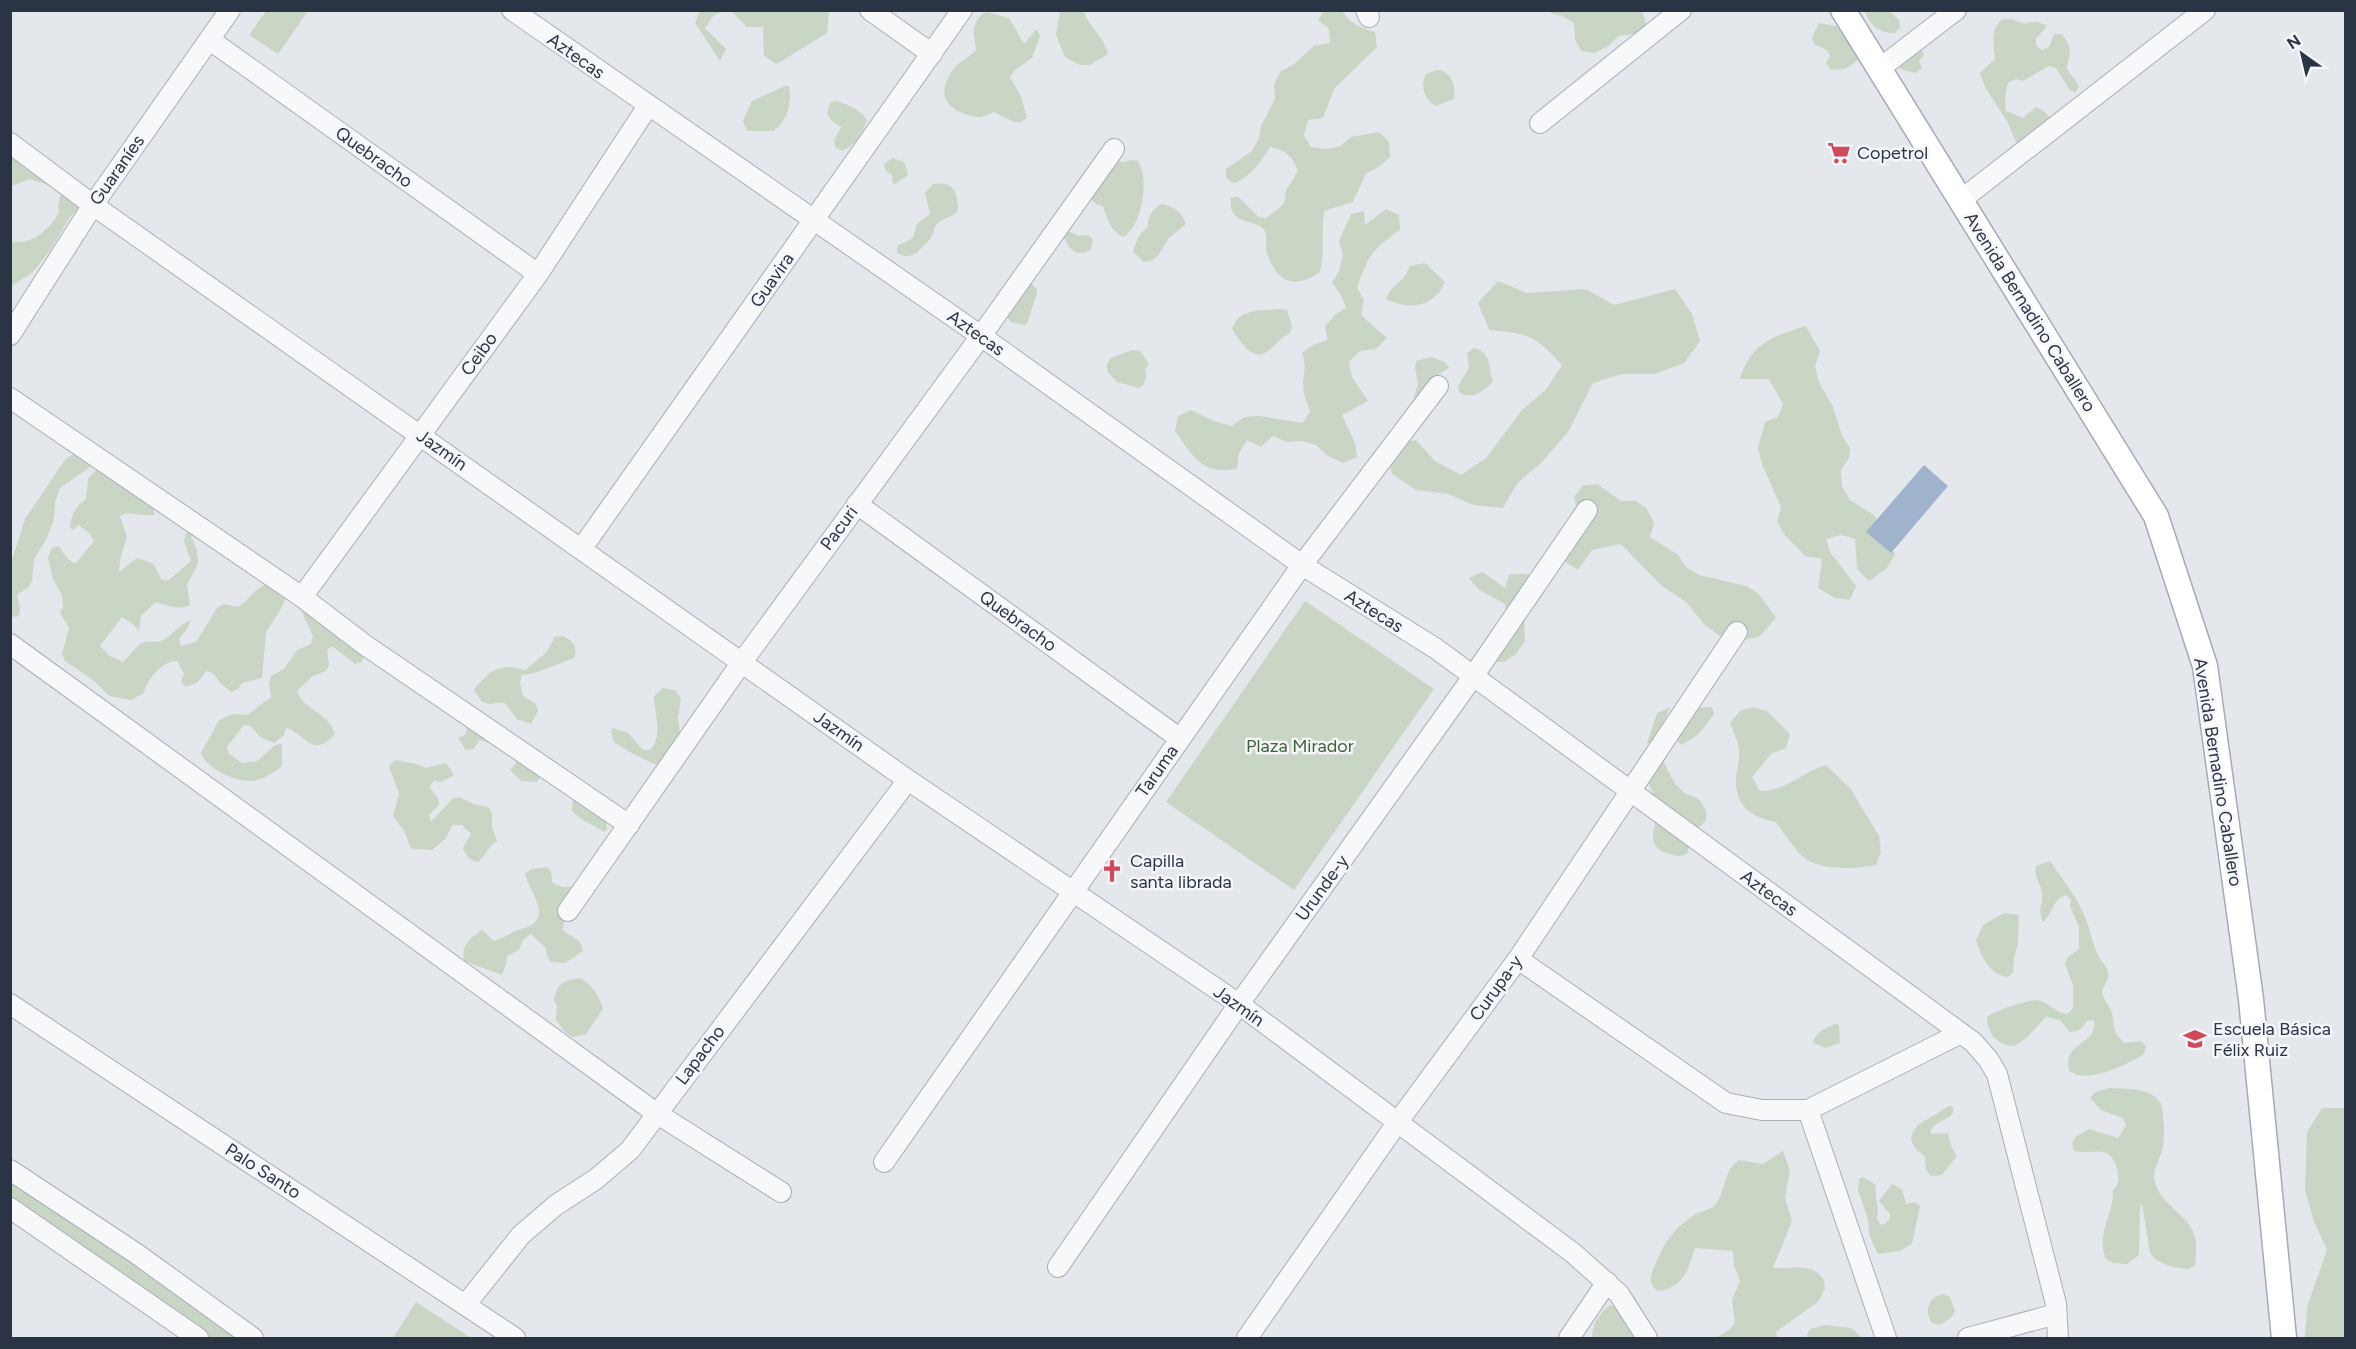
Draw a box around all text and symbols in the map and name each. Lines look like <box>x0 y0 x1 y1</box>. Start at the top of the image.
north arrow <box>2272 24 2332 84</box>
street label: Aztecas <box>543 28 609 84</box>
text: N <box>2283 31 2304 53</box>
street label: Quebracho <box>331 122 417 192</box>
street label: Guaraníes <box>85 131 149 209</box>
supermarket icon: Copetrol <box>1826 140 1852 166</box>
place label: Copetrol <box>1857 142 1928 164</box>
street label: Avenida Bernadino Caballero <box>1959 208 2101 416</box>
street label: Guavira <box>745 248 799 312</box>
street label: Aztecas <box>943 305 1009 361</box>
street label: Ceibo <box>456 328 502 380</box>
street label: Jazmín <box>412 425 472 475</box>
street label: Pacuri <box>816 502 862 554</box>
street label: Aztecas <box>1341 584 1407 638</box>
street label: Quebracho <box>975 586 1061 656</box>
street label: Avenida Bernadino Caballero <box>2189 656 2247 888</box>
street label: Jazmín <box>809 706 869 756</box>
park label: Plaza Mirador <box>1246 735 1354 757</box>
street label: Taruma <box>1131 741 1183 801</box>
place label: Capilla santa librada <box>1130 850 1232 893</box>
street label: Urunde-y <box>1291 850 1354 925</box>
church icon: Capilla santa librada <box>1099 858 1125 884</box>
street label: Aztecas <box>1736 865 1802 921</box>
street label: Curupa-y <box>1465 950 1528 1025</box>
street label: Jazmín <box>1209 981 1269 1031</box>
place label: Escuela Básica Félix Ruiz <box>2213 1018 2331 1061</box>
street label: Lapacho <box>671 1021 729 1089</box>
school or university icon: Escuela Básica Félix Ruiz <box>2182 1026 2208 1052</box>
street label: Palo Santo <box>221 1138 305 1204</box>

